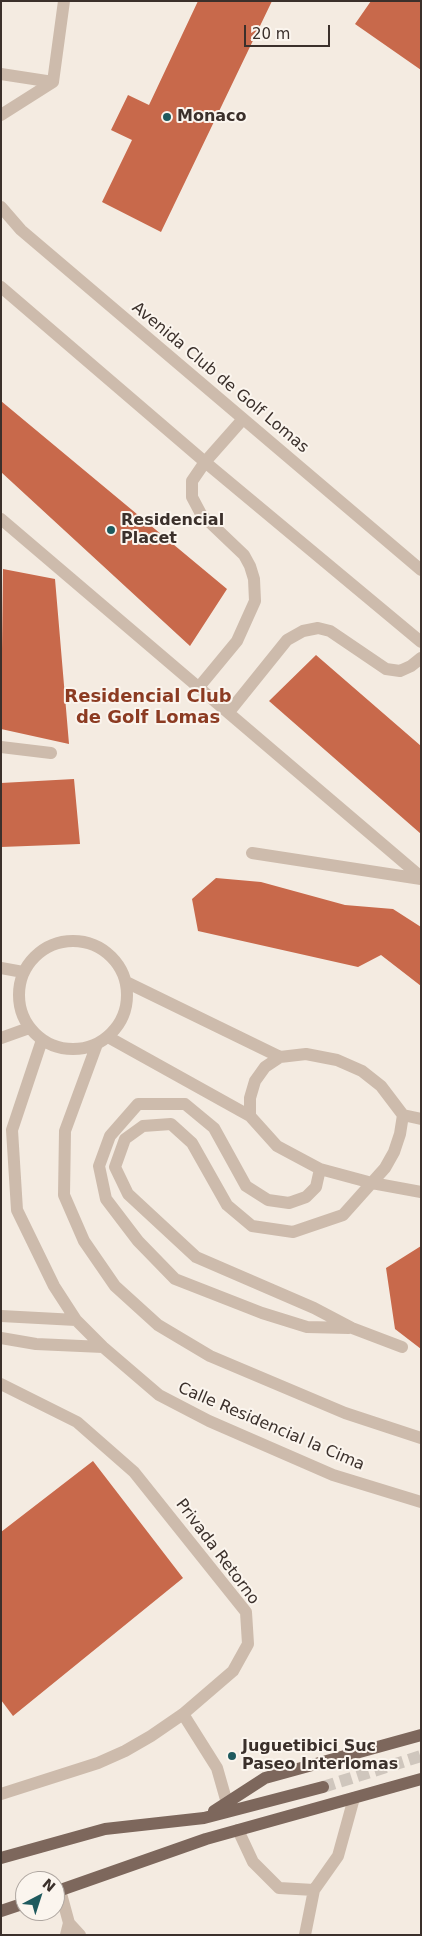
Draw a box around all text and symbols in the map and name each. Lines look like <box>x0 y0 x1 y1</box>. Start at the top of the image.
scale bar <box>247 15 333 47</box>
text: 20 m <box>252 25 290 43</box>
place label: Monaco <box>177 107 247 127</box>
marker: Monaco <box>161 111 173 123</box>
street label: Avenida Club de Golf Lomas <box>128 298 312 458</box>
place label: Residencial Placet <box>121 511 224 549</box>
marker: Residencial Placet <box>105 524 117 536</box>
district label: Residencial Club de Golf Lomas <box>64 686 232 729</box>
street label: Calle Residencial la Cima <box>175 1379 367 1475</box>
street label: Privada Retorno <box>171 1495 263 1609</box>
place label: Juguetibici Suc Paseo Interlomas <box>242 1737 398 1775</box>
marker: Juguetibici Suc Paseo Interlomas <box>226 1750 238 1762</box>
north arrow <box>15 1871 65 1921</box>
text: N <box>39 1875 59 1895</box>

